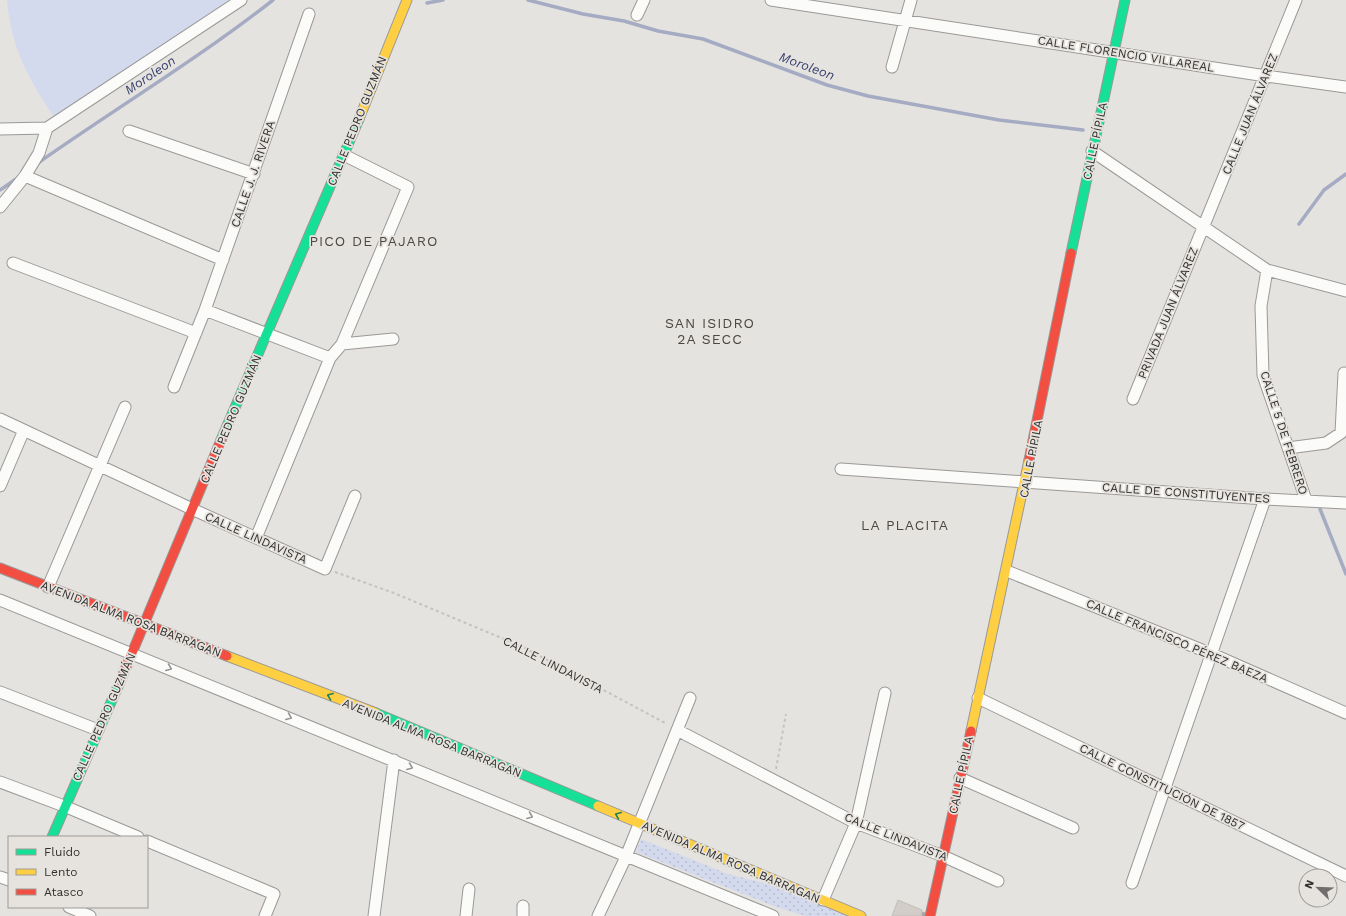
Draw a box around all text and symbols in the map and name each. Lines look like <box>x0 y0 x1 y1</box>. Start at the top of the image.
street label: CALLE FLORENCIO VILLAREAL <box>1037 33 1215 75</box>
water label: Moroleon <box>777 49 837 83</box>
street label: CALLE JUAN ÁLVAREZ <box>1219 51 1281 177</box>
water label: Moroleon <box>122 53 178 97</box>
street label: CALLE PEDRO GUZMÁN <box>325 54 389 188</box>
street label: CALLE PÍPILA <box>1080 101 1110 181</box>
street label: CALLE J. J. RIVERA <box>228 119 278 229</box>
district label: PICO DE PAJARO <box>310 233 438 249</box>
street label: PRIVADA JUAN ÁLVAREZ <box>1135 245 1201 381</box>
district label: SAN ISIDRO 2A SECC <box>665 315 755 347</box>
street label: CALLE PEDRO GUZMÁN <box>197 352 265 486</box>
street label: CALLE 5 DE FEBRERO <box>1257 369 1311 497</box>
street label: CALLE PÍPILA <box>1017 419 1045 499</box>
street label: CALLE DE CONSTITUYENTES <box>1102 480 1270 506</box>
street label: CALLE LINDAVISTA <box>203 509 309 567</box>
district label: LA PLACITA <box>861 517 949 533</box>
street label: AVENIDA ALMA ROSA BARRAGAN <box>39 578 223 660</box>
street label: CALLE FRANCISCO PÉREZ BAEZA <box>1084 596 1270 686</box>
street label: CALLE LINDAVISTA <box>501 634 605 696</box>
street label: CALLE PEDRO GUZMÁN <box>69 651 139 783</box>
one-way arrow <box>165 663 173 671</box>
one-way arrow <box>326 692 333 700</box>
street label: AVENIDA ALMA ROSA BARRAGAN <box>340 696 524 780</box>
one-way arrow <box>286 713 293 721</box>
street label: CALLE PÍPILA <box>946 735 976 815</box>
street label: CALLE CONSTITUCIÓN DE 1857 <box>1077 741 1247 833</box>
one-way arrow <box>406 762 413 770</box>
street label: CALLE LINDAVISTA <box>842 810 950 864</box>
one-way arrow <box>525 811 533 819</box>
one-way arrow <box>615 811 622 819</box>
street label: AVENIDA ALMA ROSA BARRAGAN <box>640 818 822 906</box>
legend <box>8 836 148 908</box>
text: Fluido <box>44 845 80 859</box>
text: Lento <box>44 865 78 879</box>
north arrow <box>1298 868 1338 908</box>
text: N <box>1302 878 1317 891</box>
text: Atasco <box>44 885 84 899</box>

